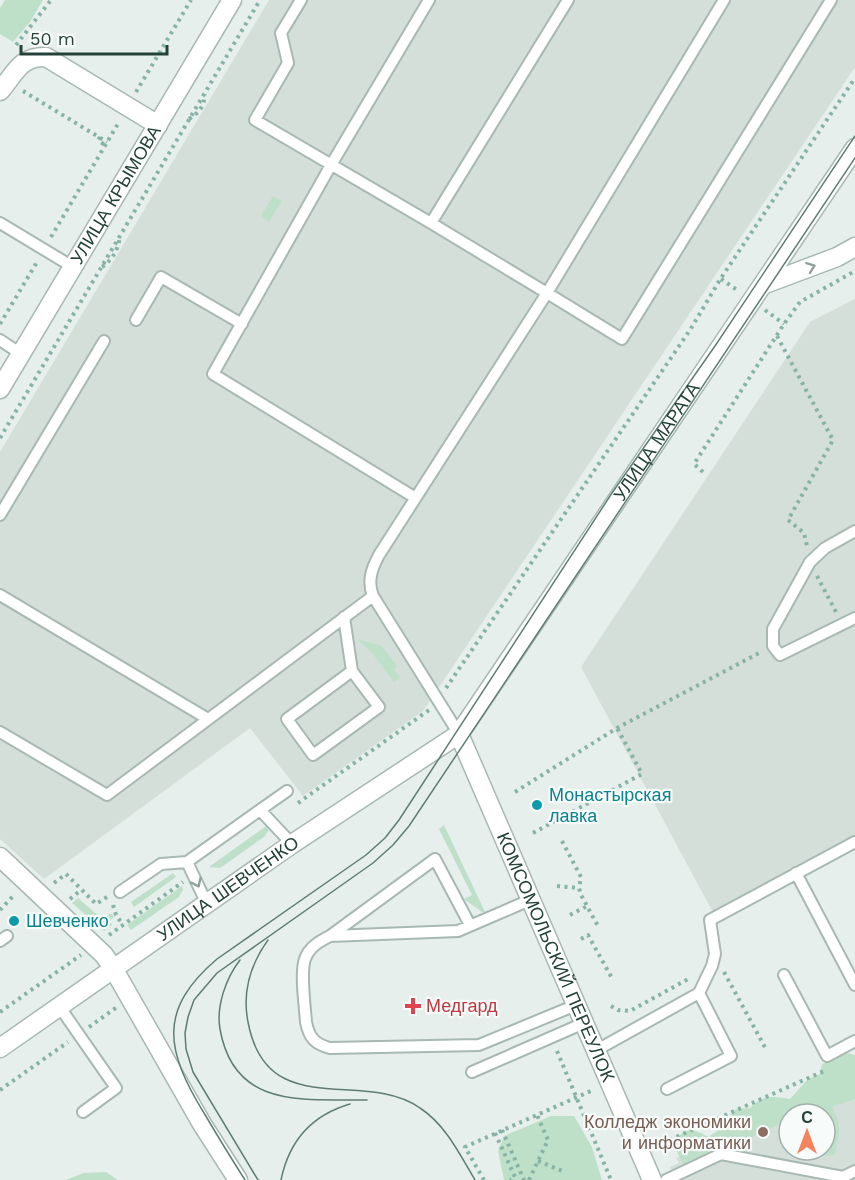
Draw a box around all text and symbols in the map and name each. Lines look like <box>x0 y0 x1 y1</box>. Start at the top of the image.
scale bar <box>21 18 166 56</box>
text: 50 m <box>30 28 75 49</box>
street label: УЛИЦА КРЫМОВА <box>66 121 165 268</box>
one-way arrow <box>805 261 815 274</box>
street label: УЛИЦА МАРАТА <box>609 378 703 504</box>
place label: Монастырская лавка <box>549 784 671 826</box>
marker: Монастырская лавка <box>530 798 544 812</box>
street label: КОМСОМОЛЬСКИЙ ПЕРЕУЛОК <box>493 829 619 1085</box>
street label: УЛИЦА ШЕВЧЕНКО <box>153 832 303 945</box>
one-way arrow <box>189 876 201 887</box>
place label: Шевченко <box>26 910 109 931</box>
marker: Шевченко <box>7 914 21 928</box>
place label: Медгард <box>426 995 498 1016</box>
marker: Медгард <box>404 997 422 1015</box>
north arrow <box>777 1102 837 1162</box>
text: С <box>801 1108 813 1127</box>
place label: Колледж экономики и информатики <box>584 1111 751 1153</box>
marker: Колледж экономики и информатики <box>756 1125 770 1139</box>

